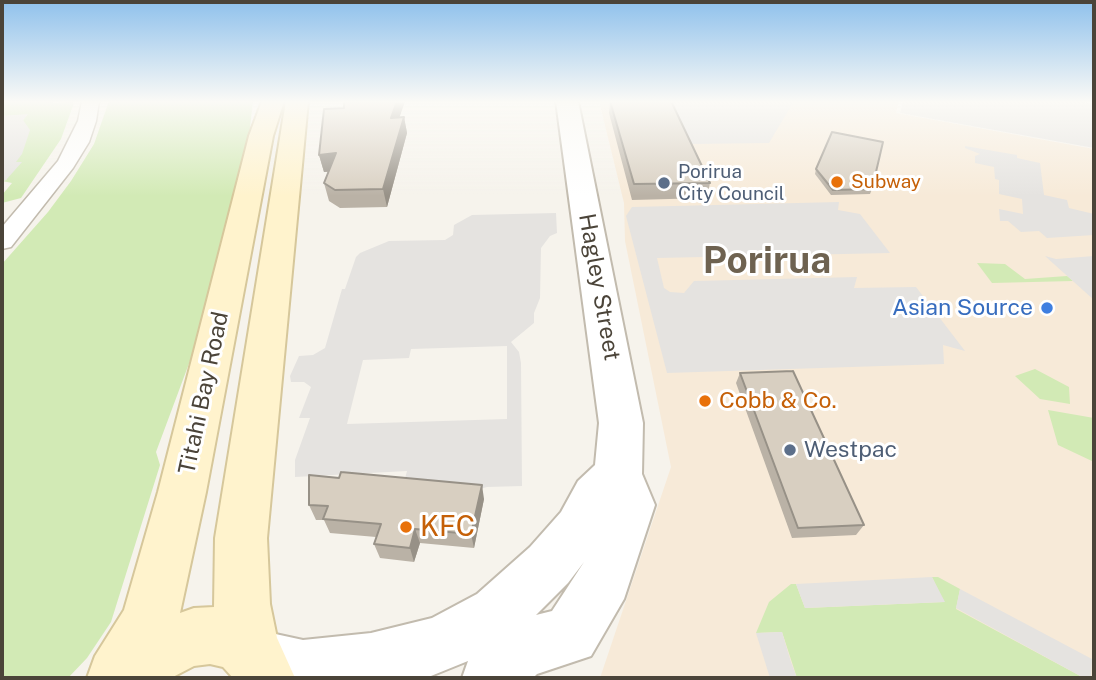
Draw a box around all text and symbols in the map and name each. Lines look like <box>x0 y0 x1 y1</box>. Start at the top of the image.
place label: Porirua City Council <box>678 161 785 205</box>
place label: Subway <box>851 171 921 193</box>
marker: Subway <box>829 174 845 190</box>
marker: Porirua City Council <box>656 175 672 191</box>
street label: Hagley Street <box>572 211 626 363</box>
district label: Porirua <box>703 240 831 284</box>
place label: Asian Source <box>892 294 1033 322</box>
marker: Asian Source <box>1039 300 1055 316</box>
street label: Titahi Bay Road <box>173 309 235 477</box>
place label: Cobb & Co. <box>719 387 837 415</box>
marker: Cobb & Co. <box>697 393 713 409</box>
place label: Westpac <box>804 436 897 464</box>
marker: Westpac <box>782 442 798 458</box>
place label: KFC <box>420 510 475 544</box>
marker: KFC <box>398 519 414 535</box>

